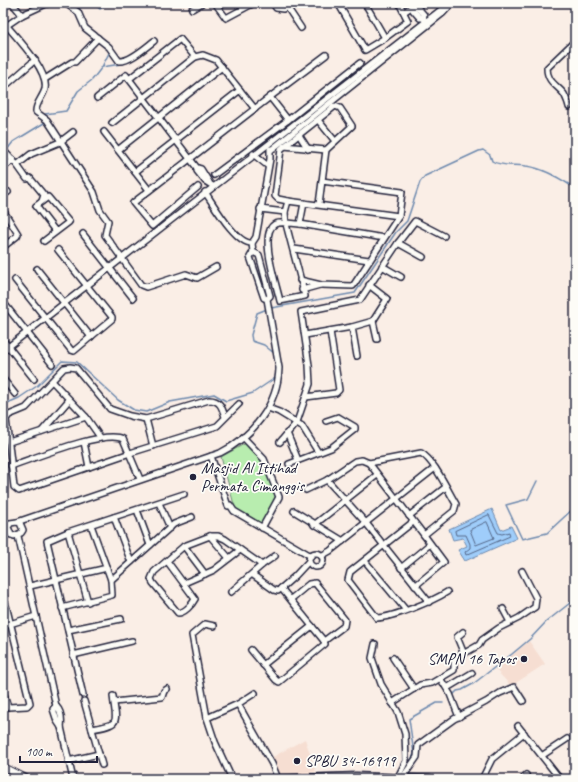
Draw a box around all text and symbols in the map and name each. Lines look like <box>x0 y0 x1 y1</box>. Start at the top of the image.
place label: Masjid Al Ittihad Permata Cimanggis <box>201 458 305 496</box>
marker: Masjid Al Ittihad Permata Cimanggis <box>188 472 198 482</box>
place label: SMPN 16 Tapos <box>428 649 518 669</box>
marker: SMPN 16 Tapos <box>519 654 529 664</box>
scale bar <box>20 738 97 764</box>
text: 100 m <box>26 744 53 760</box>
place label: SPBU 34-16919 <box>305 751 397 771</box>
marker: SPBU 34-16919 <box>292 756 302 766</box>

